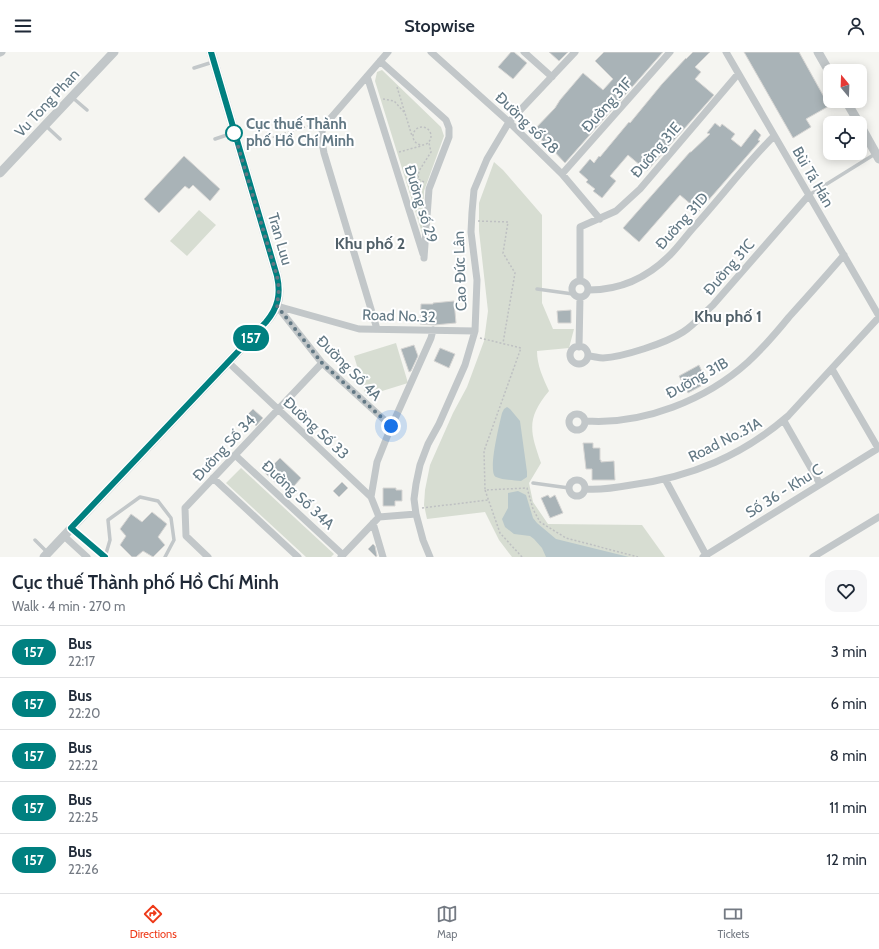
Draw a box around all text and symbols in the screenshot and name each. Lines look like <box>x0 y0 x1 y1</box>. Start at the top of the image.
icon: menu <box>12 15 34 37</box>
text: Stopwise <box>404 15 475 37</box>
icon: person <box>845 15 867 37</box>
north arrow <box>823 64 867 108</box>
map controls <box>823 64 867 160</box>
street label: Vu Tong Phan <box>11 65 83 141</box>
street label: Đường 31F <box>578 74 636 136</box>
street label: Đường số 28 <box>492 88 562 158</box>
place label: Cục thuế Thành phố Hồ Chí Minh <box>246 115 354 150</box>
button: locate <box>823 116 867 160</box>
street label: Đường 31E <box>627 119 685 181</box>
marker: Cục thuế Thành phố Hồ Chí Minh <box>225 124 243 142</box>
street label: Bùi Tá Hán <box>788 143 838 211</box>
street label: Đường số 29 <box>401 163 441 245</box>
street label: Đường 31D <box>652 189 712 253</box>
street label: Tran Luu <box>264 211 296 267</box>
street label: Cao Đức Lân <box>450 231 470 311</box>
district label: Khu phố 2 <box>335 234 405 253</box>
street label: Đường 31C <box>700 235 758 299</box>
street label: Road No.32 <box>362 306 436 326</box>
district label: Khu phố 1 <box>694 307 762 326</box>
line badge: 157 <box>228 325 274 351</box>
text: 157 <box>241 329 261 347</box>
street label: Đường Số 4A <box>313 332 386 405</box>
street label: Đường 31B <box>663 354 731 402</box>
street label: Đường Số 33 <box>280 393 352 463</box>
street label: Đường Số 34 <box>189 411 259 485</box>
street label: Road No.31A <box>685 414 765 466</box>
your location <box>381 416 401 436</box>
street label: Đường Số 34A <box>258 457 339 534</box>
street label: Số 36 - Khu C <box>742 460 826 522</box>
button: heart <box>825 570 867 612</box>
text: Cục thuế Thành phố Hồ Chí Minh <box>12 571 279 594</box>
text: Walk · 4 min · 270 m <box>12 598 125 614</box>
text: Bus <box>68 635 92 653</box>
text: 157 <box>24 643 44 661</box>
text: 3 min <box>831 643 867 661</box>
text: 22:17 <box>68 653 95 669</box>
text: Bus <box>68 687 92 705</box>
text: 157 <box>24 695 44 713</box>
text: 6 min <box>830 695 867 713</box>
text: 22:20 <box>68 705 100 721</box>
text: Bus <box>68 739 92 757</box>
text: 157 <box>24 747 44 765</box>
text: 8 min <box>830 747 867 765</box>
text: 22:22 <box>68 757 98 773</box>
text: Bus <box>68 791 92 809</box>
text: 157 <box>24 799 44 817</box>
text: 11 min <box>829 799 867 817</box>
text: 22:25 <box>68 809 98 825</box>
text: Bus <box>68 843 92 861</box>
text: 157 <box>24 851 44 869</box>
text: 12 min <box>826 851 867 869</box>
text: 22:26 <box>68 861 99 877</box>
tab: Directions <box>130 903 177 941</box>
tab: Map <box>436 903 458 941</box>
tab: Tickets <box>718 903 749 941</box>

